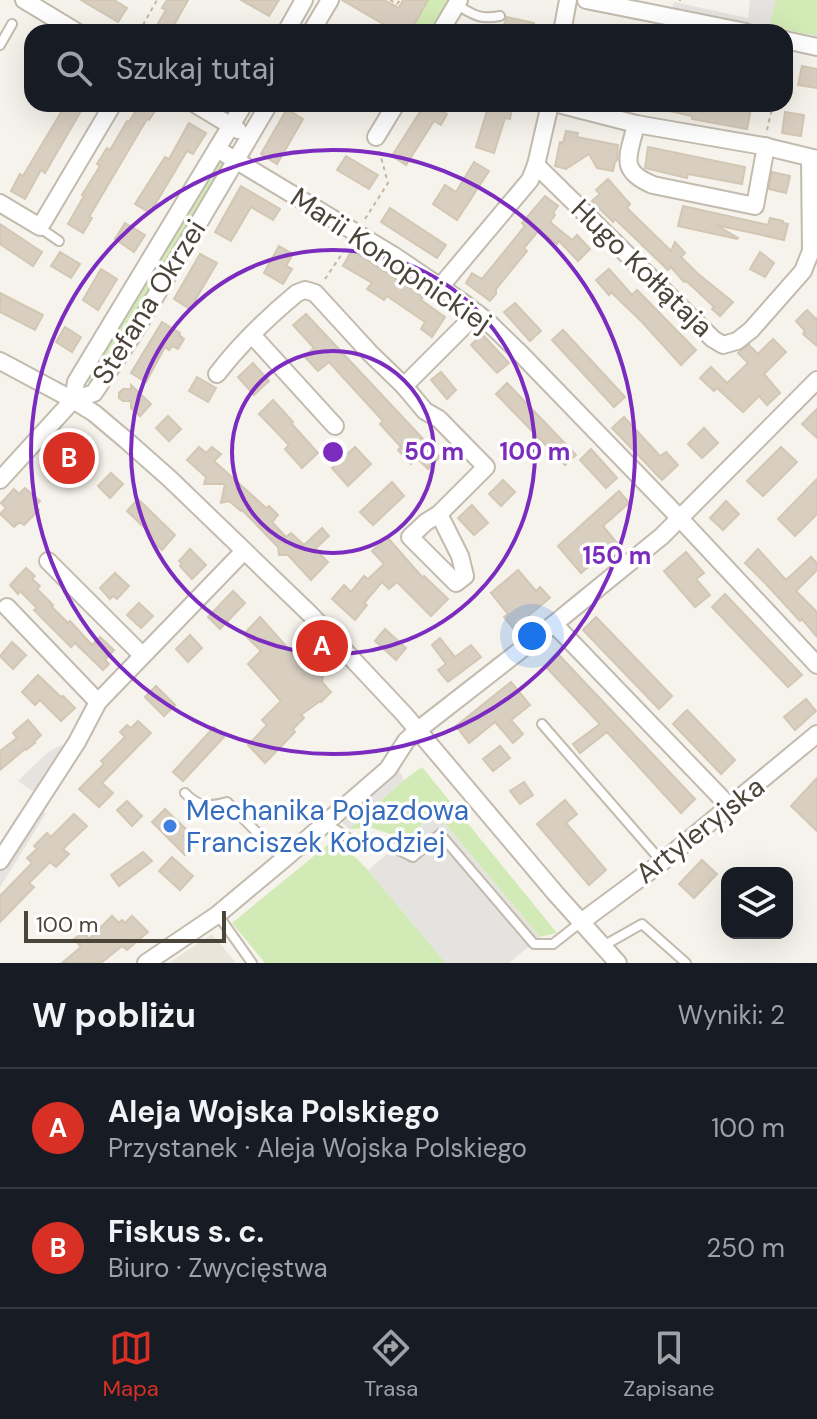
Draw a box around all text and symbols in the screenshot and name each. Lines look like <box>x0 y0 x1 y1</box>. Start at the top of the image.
search box <box>24 24 793 112</box>
icon: search <box>52 46 96 90</box>
text: Szukaj tutaj <box>116 49 275 88</box>
street label: Marii Konopnickiej <box>283 179 499 341</box>
street label: Hugo Kołłątaja <box>563 191 721 345</box>
street label: Stefana Okrzei <box>84 213 214 391</box>
pin: B <box>43 428 95 488</box>
text: 50 m <box>404 436 464 467</box>
text: 100 m <box>500 436 570 467</box>
centre of rings <box>319 438 347 466</box>
text: 150 m <box>583 540 651 571</box>
pin: A <box>296 616 348 676</box>
your location <box>512 616 552 656</box>
street label: Artyleryjska <box>628 768 772 892</box>
place label: Mechanika Pojazdowa Franciszek Kołodziej <box>186 792 469 861</box>
marker: Mechanika Pojazdowa Franciszek Kołodziej <box>161 817 179 835</box>
map controls <box>721 867 793 939</box>
button: layers <box>721 867 793 939</box>
scale bar <box>24 907 226 943</box>
text: 100 m <box>36 910 98 939</box>
text: W pobliżu <box>32 993 196 1038</box>
text: Wyniki: 2 <box>678 998 785 1032</box>
text: Aleja Wojska Polskiego <box>108 1092 440 1131</box>
text: A <box>49 1111 67 1145</box>
text: 100 m <box>711 1111 785 1145</box>
text: Przystanek · Aleja Wojska Polskiego <box>108 1131 527 1165</box>
text: Fiskus s. c. <box>108 1212 264 1251</box>
text: B <box>50 1231 66 1265</box>
text: 250 m <box>706 1231 785 1265</box>
text: Biuro · Zwycięstwa <box>108 1251 328 1285</box>
tab: Mapa <box>103 1326 159 1403</box>
tab: Trasa <box>364 1326 418 1403</box>
tab: Zapisane <box>623 1326 714 1403</box>

